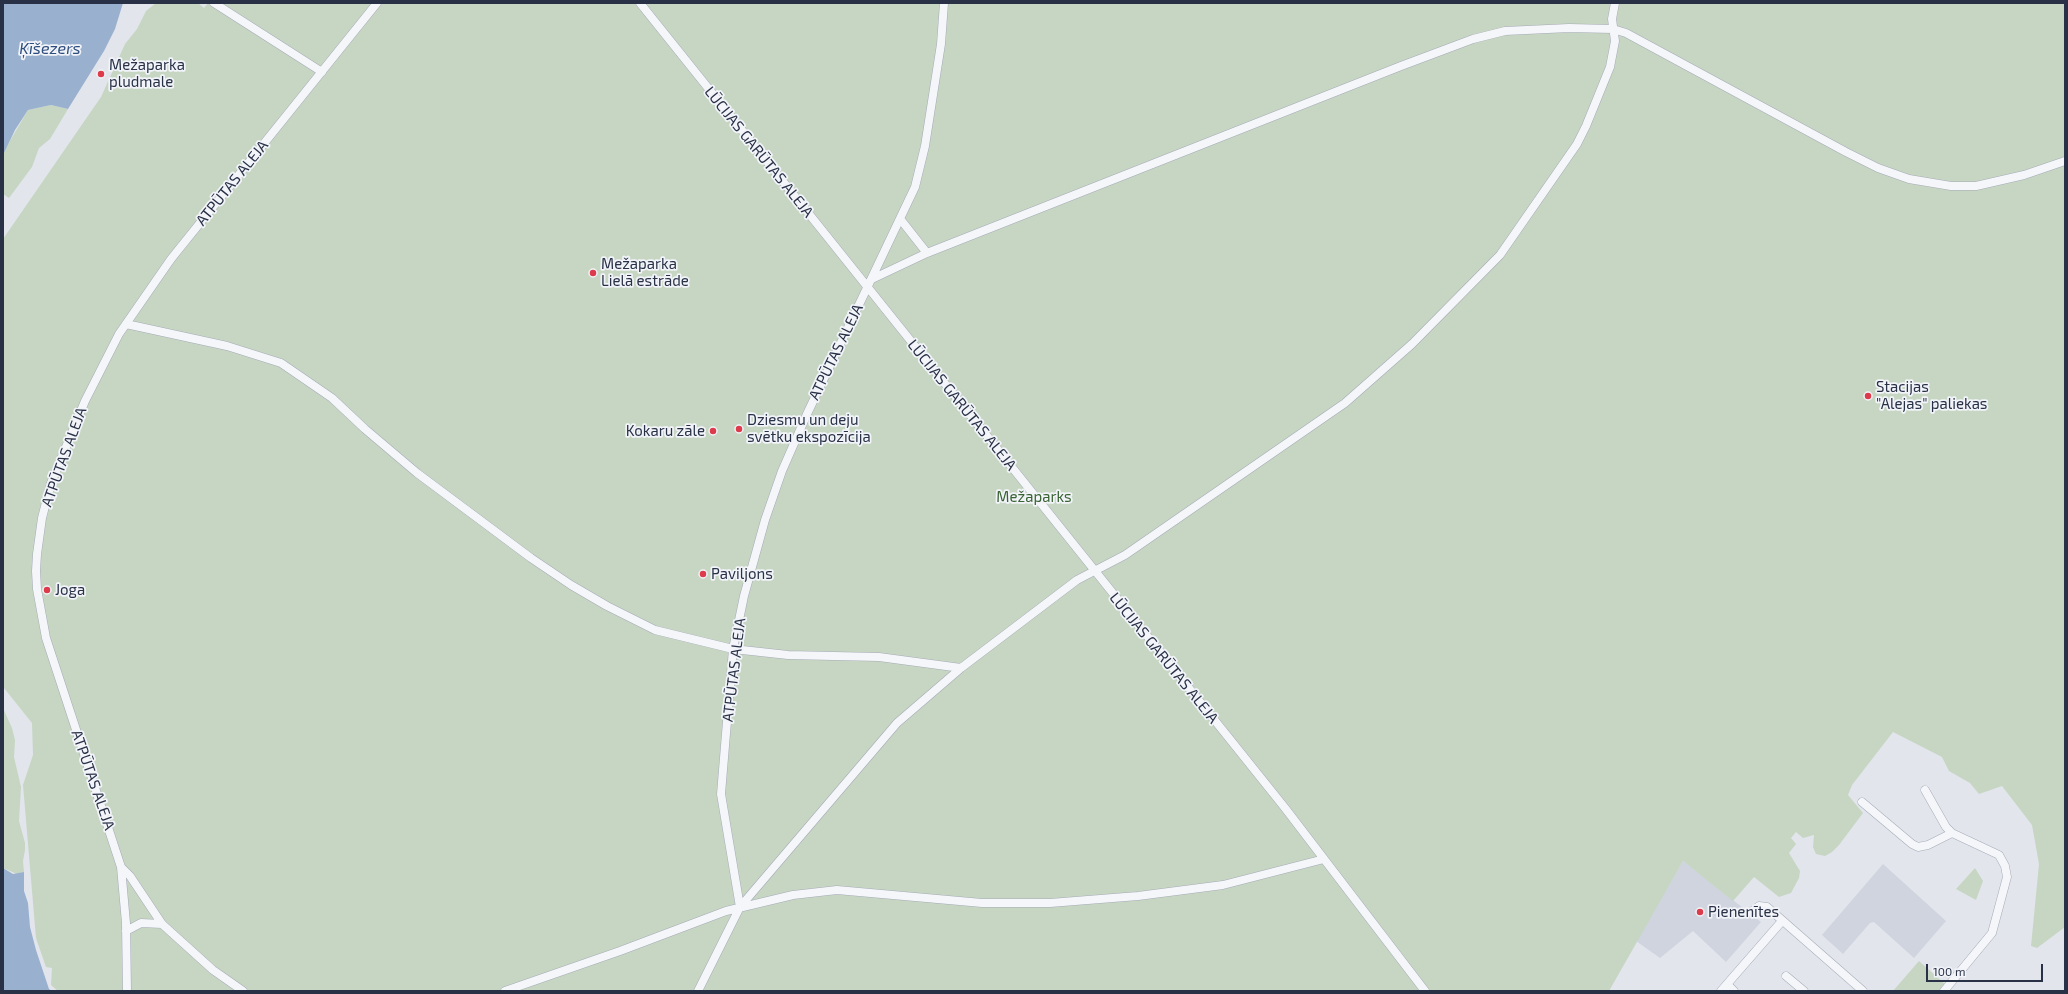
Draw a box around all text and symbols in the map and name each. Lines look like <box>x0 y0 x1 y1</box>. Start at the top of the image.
water label: Ķīšezers <box>19 39 81 59</box>
place label: Mežaparka pludmale <box>109 56 185 91</box>
marker: Mežaparka pludmale <box>96 69 106 79</box>
street label: LŪCIJAS GARŪTAS ALEJA <box>701 83 817 221</box>
street label: ATPŪTAS ALEJA <box>192 137 272 229</box>
place label: Mežaparka Lielā estrāde <box>601 255 689 290</box>
marker: Mežaparka Lielā estrāde <box>588 268 598 278</box>
street label: ATPŪTAS ALEJA <box>805 301 867 403</box>
street label: LŪCIJAS GARŪTAS ALEJA <box>904 336 1020 474</box>
place label: Stacijas "Alejas" paliekas <box>1876 378 1987 413</box>
marker: Stacijas "Alejas" paliekas <box>1863 391 1873 401</box>
street label: ATPŪTAS ALEJA <box>38 405 90 509</box>
place label: Dziesmu un deju svētku ekspozīcija <box>747 411 871 446</box>
place label: Kokaru zāle <box>626 422 705 440</box>
marker: Dziesmu un deju svētku ekspozīcija <box>734 424 744 434</box>
marker: Kokaru zāle <box>708 426 718 436</box>
park label: Mežaparks <box>996 488 1072 506</box>
place label: Paviljons <box>711 565 773 583</box>
marker: Paviljons <box>698 569 708 579</box>
place label: Joga <box>55 581 85 599</box>
marker: Joga <box>42 585 52 595</box>
street label: LŪCIJAS GARŪTAS ALEJA <box>1106 589 1222 727</box>
street label: ATPŪTAS ALEJA <box>719 617 749 723</box>
street label: ATPŪTAS ALEJA <box>67 728 119 832</box>
place label: Pienenītes <box>1708 903 1779 921</box>
marker: Pienenītes <box>1695 907 1705 917</box>
scale bar <box>1928 956 2045 982</box>
text: 100 m <box>1933 964 1965 978</box>

